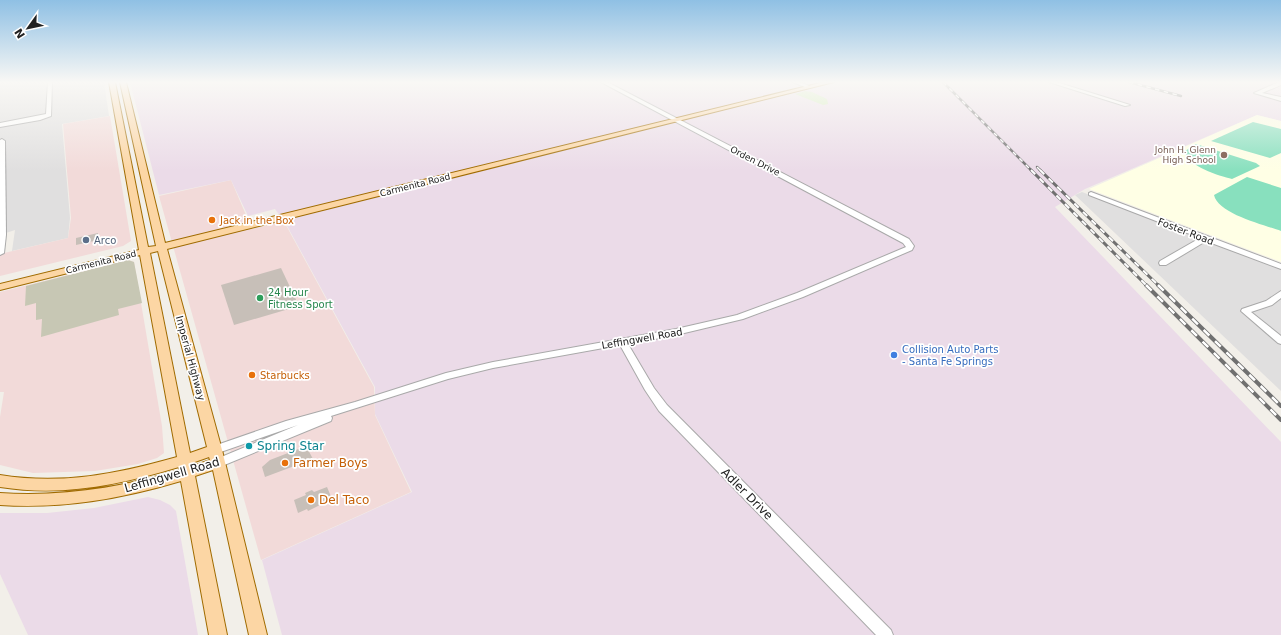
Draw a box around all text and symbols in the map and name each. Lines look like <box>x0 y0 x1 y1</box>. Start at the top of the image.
north arrow <box>8 8 48 48</box>
text: N <box>12 26 28 41</box>
street label: Orden Drive <box>728 144 782 178</box>
place label: John H. Glenn High School <box>1154 145 1216 165</box>
marker: John H. Glenn High School <box>1219 150 1229 160</box>
street label: Carmenita Road <box>379 171 451 199</box>
marker: Jack in the Box <box>207 215 217 225</box>
place label: Jack in the Box <box>219 215 294 226</box>
street label: Foster Road <box>1156 216 1215 247</box>
marker: Arco <box>81 235 91 245</box>
place label: Arco <box>94 235 116 246</box>
street label: Carmenita Road <box>65 248 137 276</box>
place label: 24 Hour Fitness Sport <box>268 287 333 310</box>
marker: 24 Hour Fitness Sport <box>255 293 265 303</box>
street label: Imperial Highway <box>174 315 207 402</box>
street label: Leffingwell Road <box>601 326 683 351</box>
place label: Collision Auto Parts - Santa Fe Springs <box>902 344 998 367</box>
marker: Collision Auto Parts - Santa Fe Springs <box>889 350 899 360</box>
marker: Starbucks <box>247 370 257 380</box>
place label: Starbucks <box>260 370 310 381</box>
place label: Spring Star <box>257 439 324 453</box>
marker: Spring Star <box>244 441 254 451</box>
street label: Leffingwell Road <box>123 455 221 495</box>
place label: Farmer Boys <box>293 456 368 470</box>
marker: Farmer Boys <box>280 458 290 468</box>
street label: Adler Drive <box>718 465 776 523</box>
place label: Del Taco <box>319 493 369 507</box>
marker: Del Taco <box>306 495 316 505</box>

